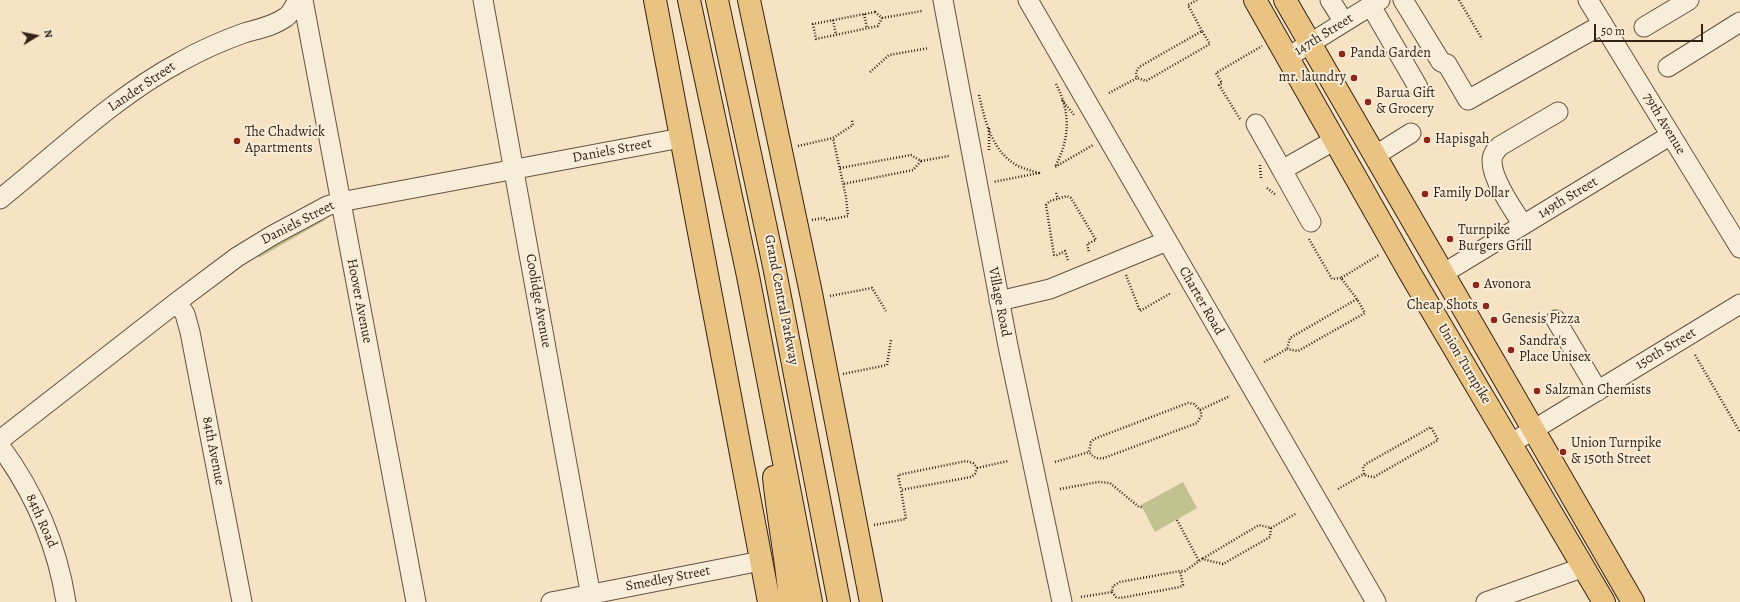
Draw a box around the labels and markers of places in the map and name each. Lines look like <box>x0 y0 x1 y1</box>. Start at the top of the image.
place label: Panda Garden <box>1350 46 1431 62</box>
marker: Panda Garden <box>1337 49 1347 59</box>
place label: mr. laundry <box>1279 70 1346 86</box>
marker: mr. laundry <box>1349 73 1359 83</box>
place label: Barua Gift & Grocery <box>1376 86 1435 118</box>
marker: Barua Gift & Grocery <box>1363 97 1373 107</box>
place label: The Chadwick Apartments <box>245 125 325 158</box>
place label: Hapisgah <box>1435 132 1490 148</box>
marker: Hapisgah <box>1422 135 1432 145</box>
marker: The Chadwick Apartments <box>232 136 242 146</box>
place label: Family Dollar <box>1433 186 1510 202</box>
marker: Family Dollar <box>1420 189 1430 199</box>
place label: Turnpike Burgers Grill <box>1458 223 1532 256</box>
marker: Turnpike Burgers Grill <box>1445 234 1455 244</box>
place label: Avonora <box>1484 277 1531 293</box>
marker: Avonora <box>1471 280 1481 290</box>
place label: Cheap Shots <box>1407 298 1478 314</box>
marker: Cheap Shots <box>1481 301 1491 311</box>
place label: Genesis Pizza <box>1502 312 1580 328</box>
marker: Genesis Pizza <box>1489 315 1499 325</box>
place label: Sandra's Place Unisex <box>1519 334 1591 366</box>
marker: Sandra's Place Unisex <box>1506 345 1516 355</box>
place label: Salzman Chemists <box>1545 383 1651 399</box>
marker: Salzman Chemists <box>1532 386 1542 396</box>
place label: Union Turnpike & 150th Street <box>1571 436 1661 468</box>
marker: Union Turnpike & 150th Street <box>1558 447 1568 457</box>

